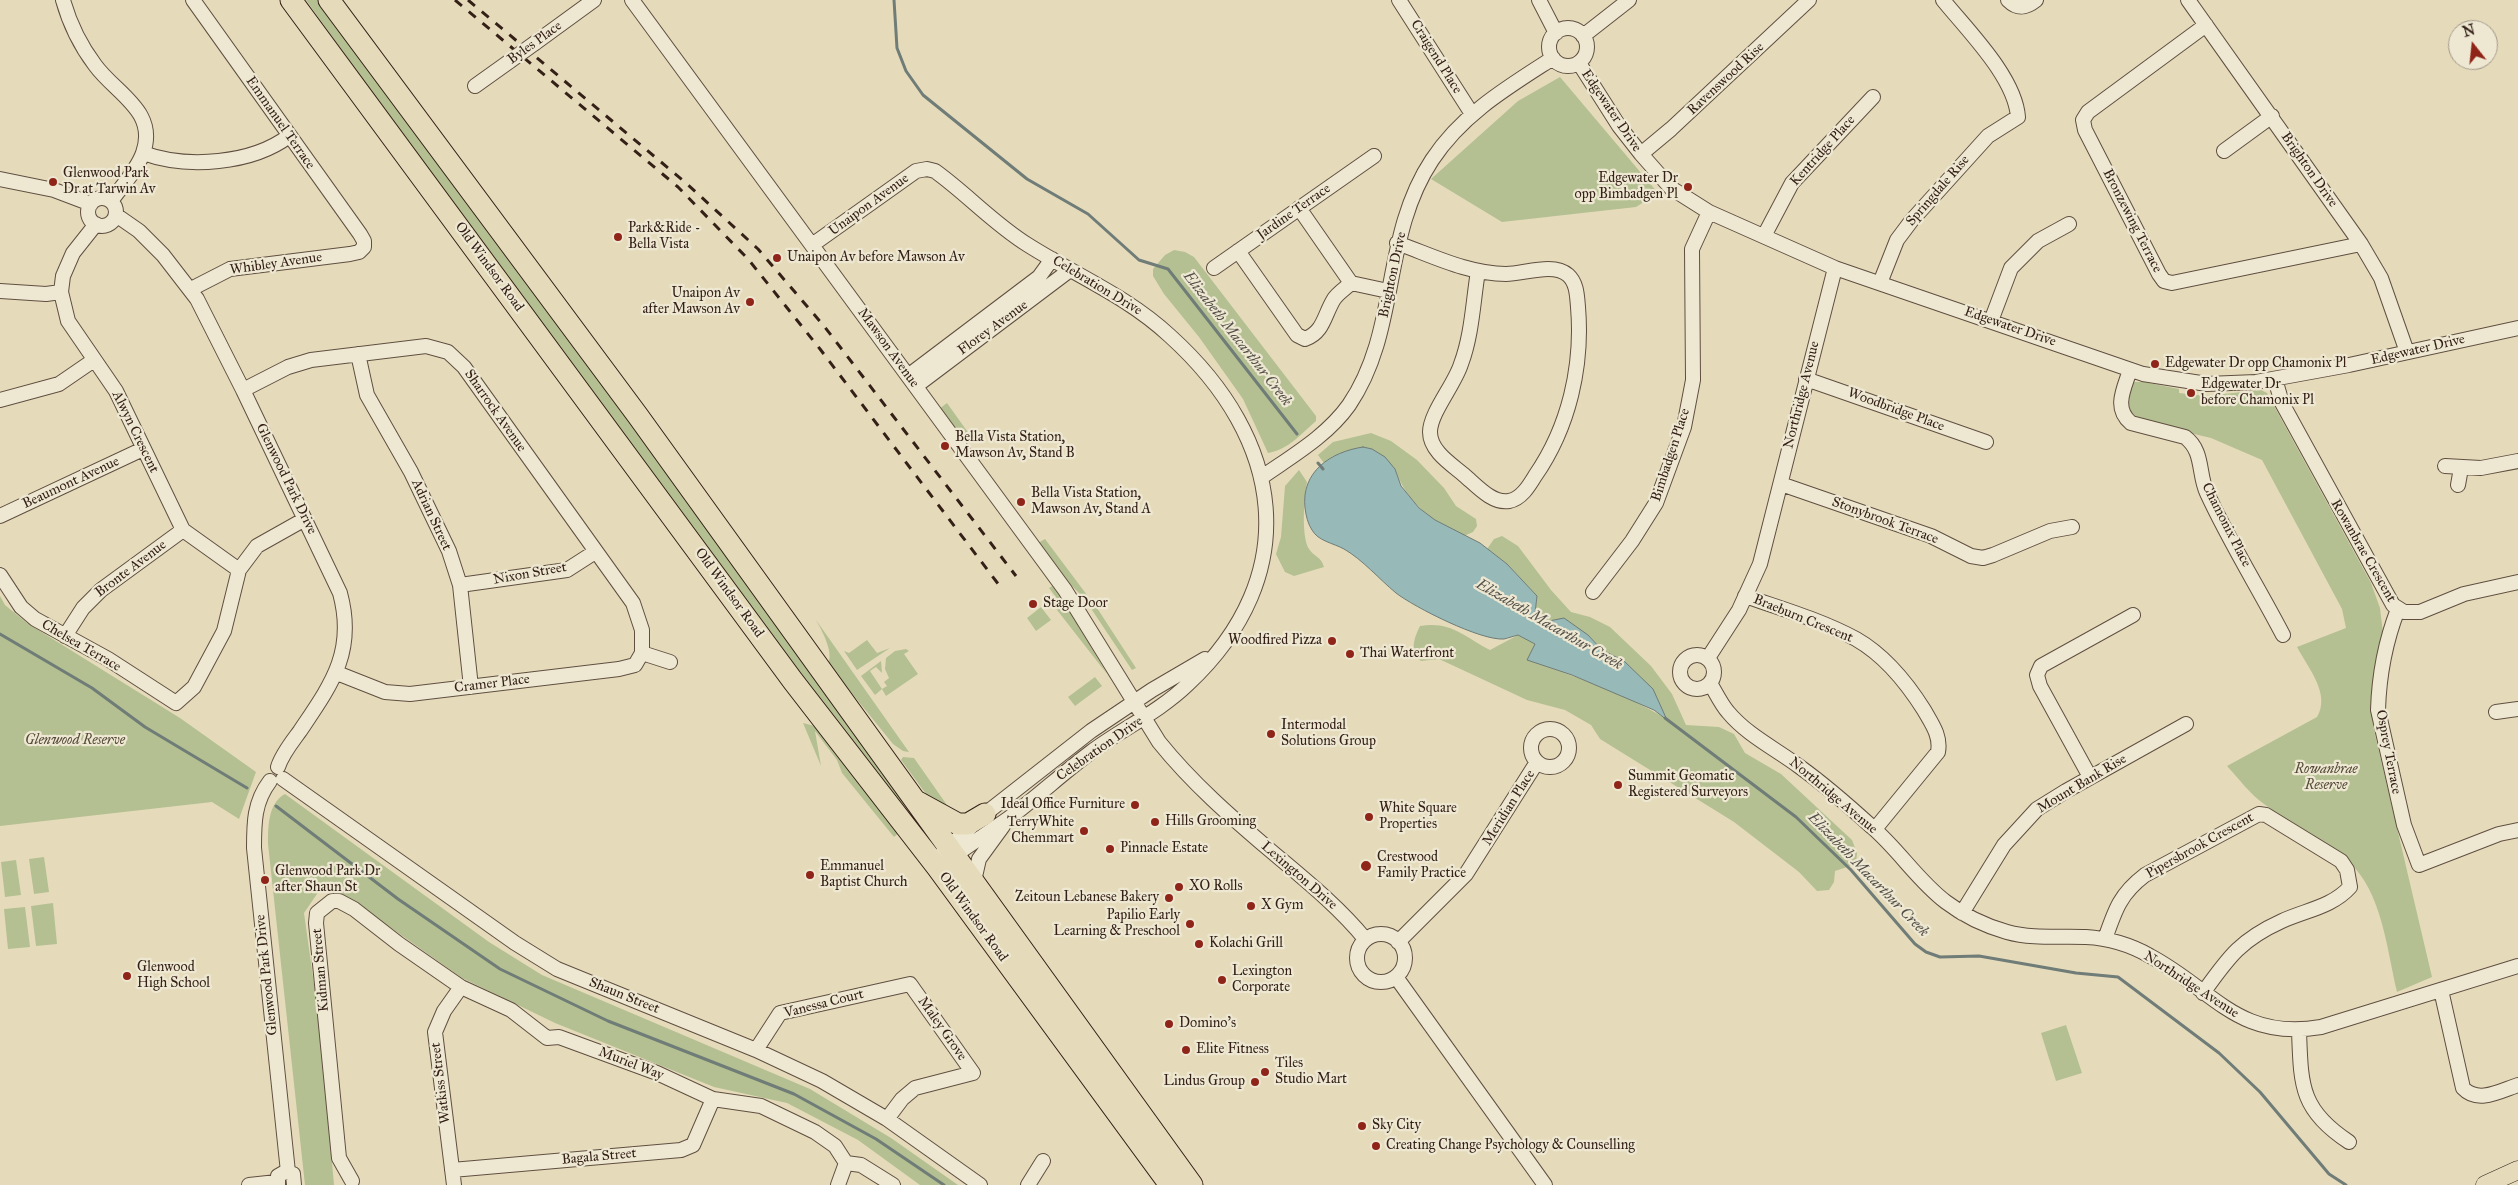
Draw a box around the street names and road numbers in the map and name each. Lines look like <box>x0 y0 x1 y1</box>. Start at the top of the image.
street label: Craigend Place <box>1407 17 1465 97</box>
street label: Byles Place <box>505 18 565 68</box>
street label: Ravenswood Rise <box>1684 39 1768 119</box>
street label: Edgewater Drive <box>1577 67 1645 155</box>
street label: Emmanuel Terrace <box>242 73 318 173</box>
street label: Kentridge Place <box>1787 112 1859 190</box>
street label: Brighton Drive <box>2277 129 2341 211</box>
street label: Springdale Rise <box>1903 152 1973 230</box>
street label: Bronzewing Terrace <box>2099 166 2165 276</box>
street label: Unaipon Avenue <box>826 170 912 240</box>
street label: Jardine Terrace <box>1254 180 1334 244</box>
street label: Old Windsor Road <box>451 219 527 315</box>
street label: Brighton Drive <box>1376 230 1410 320</box>
street label: Whibley Avenue <box>229 249 323 279</box>
street label: Celebration Drive <box>1049 253 1145 319</box>
street label: Florey Avenue <box>955 297 1031 359</box>
street label: Edgewater Drive <box>1962 303 2058 351</box>
street label: Mawson Avenue <box>853 305 923 391</box>
street label: Edgewater Drive <box>2369 331 2467 369</box>
street label: Northridge Avenue <box>1781 340 1823 450</box>
street label: Sharrock Avenue <box>460 367 530 455</box>
street label: Woodbridge Place <box>1845 385 1947 435</box>
street label: Alwyn Crescent <box>108 388 162 476</box>
street label: Bimbadgen Place <box>1648 406 1694 504</box>
street label: Glenwood Park Drive <box>252 421 320 537</box>
street label: Beaumont Avenue <box>20 453 122 513</box>
street label: Adrian Street <box>407 477 455 553</box>
street label: Chamonix Place <box>2198 480 2254 570</box>
street label: Stonybrook Terrace <box>1829 494 1941 548</box>
street label: Rowanbrae Crescent <box>2327 497 2399 605</box>
street label: Bronte Avenue <box>92 537 170 601</box>
street label: Old Windsor Road <box>691 545 767 641</box>
street label: Nixon Street <box>492 559 568 589</box>
street label: Braeburn Crescent <box>1751 591 1855 647</box>
street label: Chelsea Terrace <box>38 616 124 676</box>
street label: Cramer Place <box>453 671 531 697</box>
street label: Osprey Terrace <box>2372 708 2404 796</box>
street label: Celebration Drive <box>1054 713 1146 785</box>
street label: Mount Bank Rise <box>2034 751 2130 817</box>
street label: Northridge Avenue <box>1785 754 1881 838</box>
street label: Meridian Place <box>1479 767 1539 849</box>
street label: Pipersbrook Crescent <box>2143 809 2257 883</box>
street label: Lexington Drive <box>1257 838 1341 914</box>
street label: Old Windsor Road <box>935 869 1011 965</box>
street label: Glenwood Park Drive <box>252 914 282 1036</box>
street label: Kidman Street <box>309 928 333 1012</box>
street label: Northridge Avenue <box>2140 948 2242 1022</box>
street label: Shaun Street <box>586 974 662 1018</box>
street label: Vanessa Court <box>782 986 866 1022</box>
street label: Maley Grove <box>914 994 970 1064</box>
street label: Watkiss Street <box>428 1041 454 1125</box>
street label: Muriel Way <box>596 1044 666 1084</box>
street label: Bagala Street <box>561 1145 637 1169</box>

